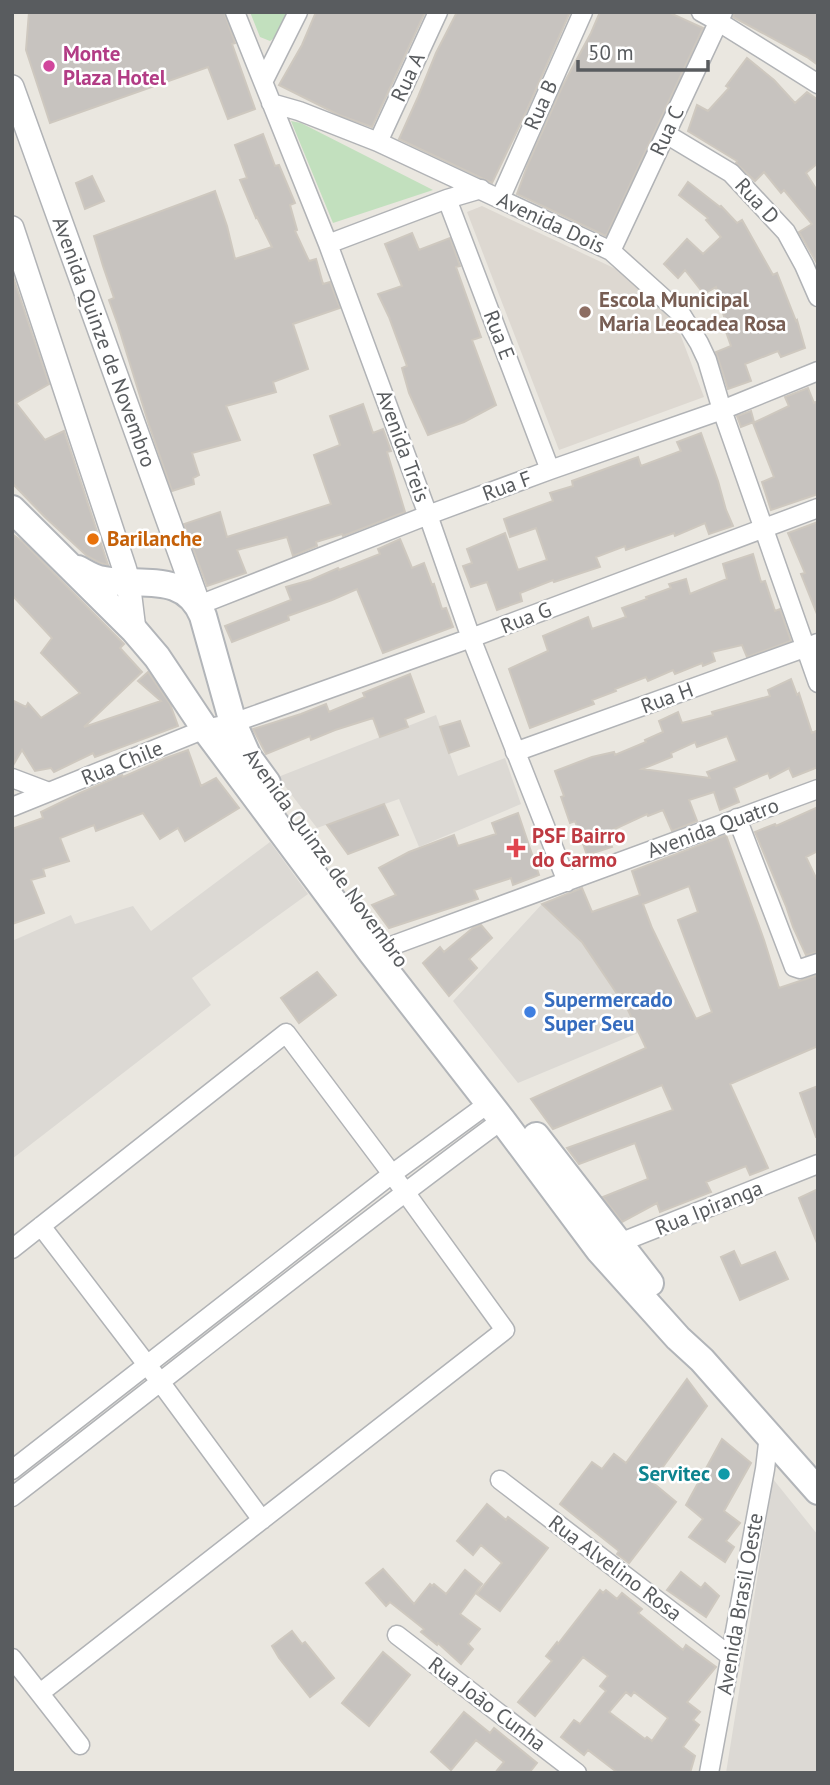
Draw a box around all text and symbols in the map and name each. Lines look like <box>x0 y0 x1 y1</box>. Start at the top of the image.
scale bar <box>578 28 708 72</box>
text: 50 m <box>588 39 634 66</box>
place label: Monte Plaza Hotel <box>63 40 167 91</box>
street label: Rua A <box>384 47 431 106</box>
marker: Monte Plaza Hotel <box>41 58 57 74</box>
street label: Rua B <box>518 76 563 134</box>
street label: Rua C <box>643 102 690 160</box>
street label: Rua D <box>729 172 785 229</box>
street label: Avenida Dois <box>493 186 609 259</box>
street label: Avenida Quinze de Novembro <box>47 213 162 471</box>
place label: Escola Municipal Maria Leocadea Rosa <box>599 286 786 337</box>
marker: Escola Municipal Maria Leocadea Rosa <box>577 304 593 320</box>
street label: Rua E <box>478 306 521 363</box>
street label: Avenida Treis <box>371 386 436 506</box>
street label: Rua F <box>478 464 535 507</box>
place label: Barilanche <box>107 525 202 552</box>
marker: Barilanche <box>85 531 101 547</box>
street label: Rua G <box>496 596 555 640</box>
street label: Rua H <box>637 676 697 719</box>
street label: Rua Chile <box>77 734 167 791</box>
street label: Avenida Quinze de Novembro <box>238 743 415 973</box>
street label: Avenida Quatro <box>643 791 782 864</box>
place label: PSF Bairro do Carmo <box>532 822 626 873</box>
marker: PSF Bairro do Carmo <box>506 838 526 858</box>
place label: Supermercado Super Seu <box>544 986 673 1037</box>
marker: Supermercado Super Seu <box>522 1004 538 1020</box>
street label: Rua Ipiranga <box>651 1174 766 1241</box>
place label: Servitec <box>638 1460 710 1487</box>
marker: Servitec <box>716 1466 732 1482</box>
street label: Rua Alvelino Rosa <box>543 1509 687 1627</box>
street label: Avenida Brasil Oeste <box>710 1511 769 1697</box>
street label: Rua João Cunha <box>423 1651 552 1757</box>

